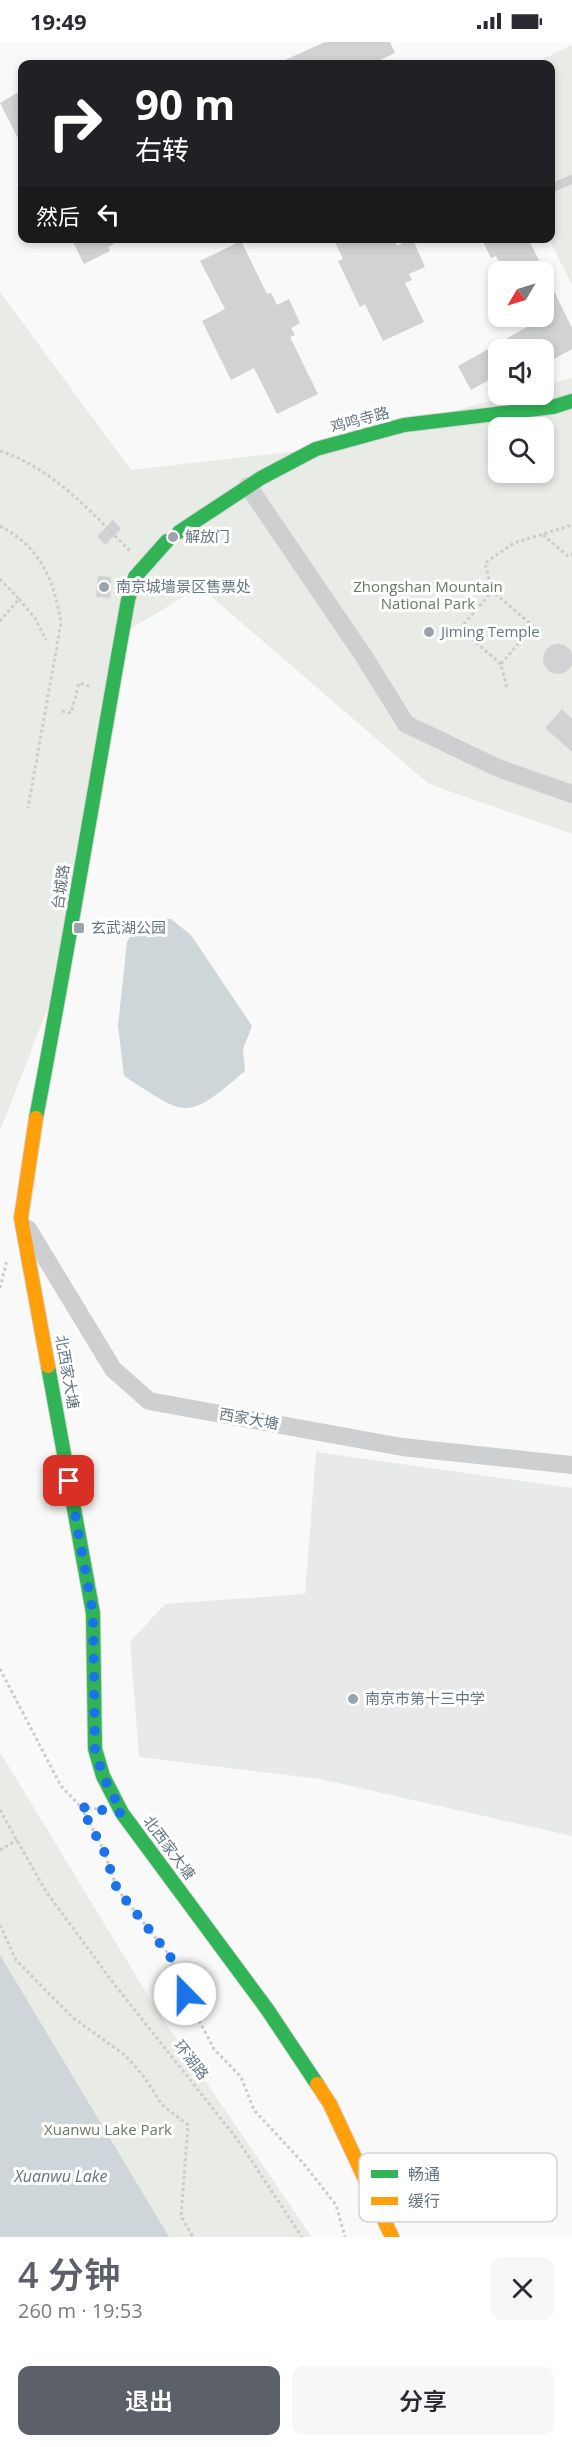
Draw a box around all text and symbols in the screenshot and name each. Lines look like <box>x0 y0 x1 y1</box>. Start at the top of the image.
text: 19:49 <box>30 6 87 36</box>
text: 90 m <box>135 75 235 132</box>
icon: right <box>36 84 114 162</box>
text: 右转 <box>135 131 189 168</box>
icon: left <box>92 198 125 231</box>
text: 然后 <box>36 201 80 231</box>
north arrow <box>488 261 554 327</box>
map controls <box>488 261 554 483</box>
button: sound <box>488 339 554 405</box>
street label: 鸡鸣寺路 <box>328 402 391 436</box>
button: search <box>488 417 554 483</box>
place label: 解放门 <box>185 526 230 546</box>
marker: 解放门 <box>166 530 180 544</box>
place label: 南京城墙景区售票处 <box>116 576 251 596</box>
park label: Zhongshan Mountain National Park <box>353 576 503 613</box>
marker: 南京城墙景区售票处 <box>97 580 111 594</box>
place label: Jiming Temple <box>439 621 540 641</box>
marker: Jiming Temple <box>422 625 436 639</box>
street label: 台城路 <box>47 863 73 911</box>
place label: 玄武湖公园 <box>91 917 166 937</box>
marker: 玄武湖公园 <box>72 921 86 935</box>
street label: 北西家大塘 <box>52 1333 84 1411</box>
street label: 西家大塘 <box>218 1403 280 1433</box>
pin <box>43 1455 94 1506</box>
icon: arrive <box>52 1464 85 1497</box>
place label: 南京市第十三中学 <box>365 1688 485 1708</box>
marker: 南京市第十三中学 <box>346 1692 360 1706</box>
street label: 北西家大塘 <box>139 1811 200 1883</box>
position arrow <box>153 1962 217 2026</box>
street label: 环湖路 <box>170 2035 214 2083</box>
park label: Xuanwu Lake Park <box>44 2119 172 2139</box>
legend <box>359 2153 557 2222</box>
text: 畅通 <box>408 2163 440 2185</box>
water label: Xuanwu Lake <box>13 2165 108 2187</box>
text: 缓行 <box>408 2190 440 2212</box>
text: 4 分钟 <box>18 2250 120 2299</box>
button: close <box>491 2257 554 2320</box>
text: 260 m · 19:53 <box>18 2297 143 2324</box>
button: 退出 <box>18 2366 280 2435</box>
button: 分享 <box>292 2366 554 2435</box>

